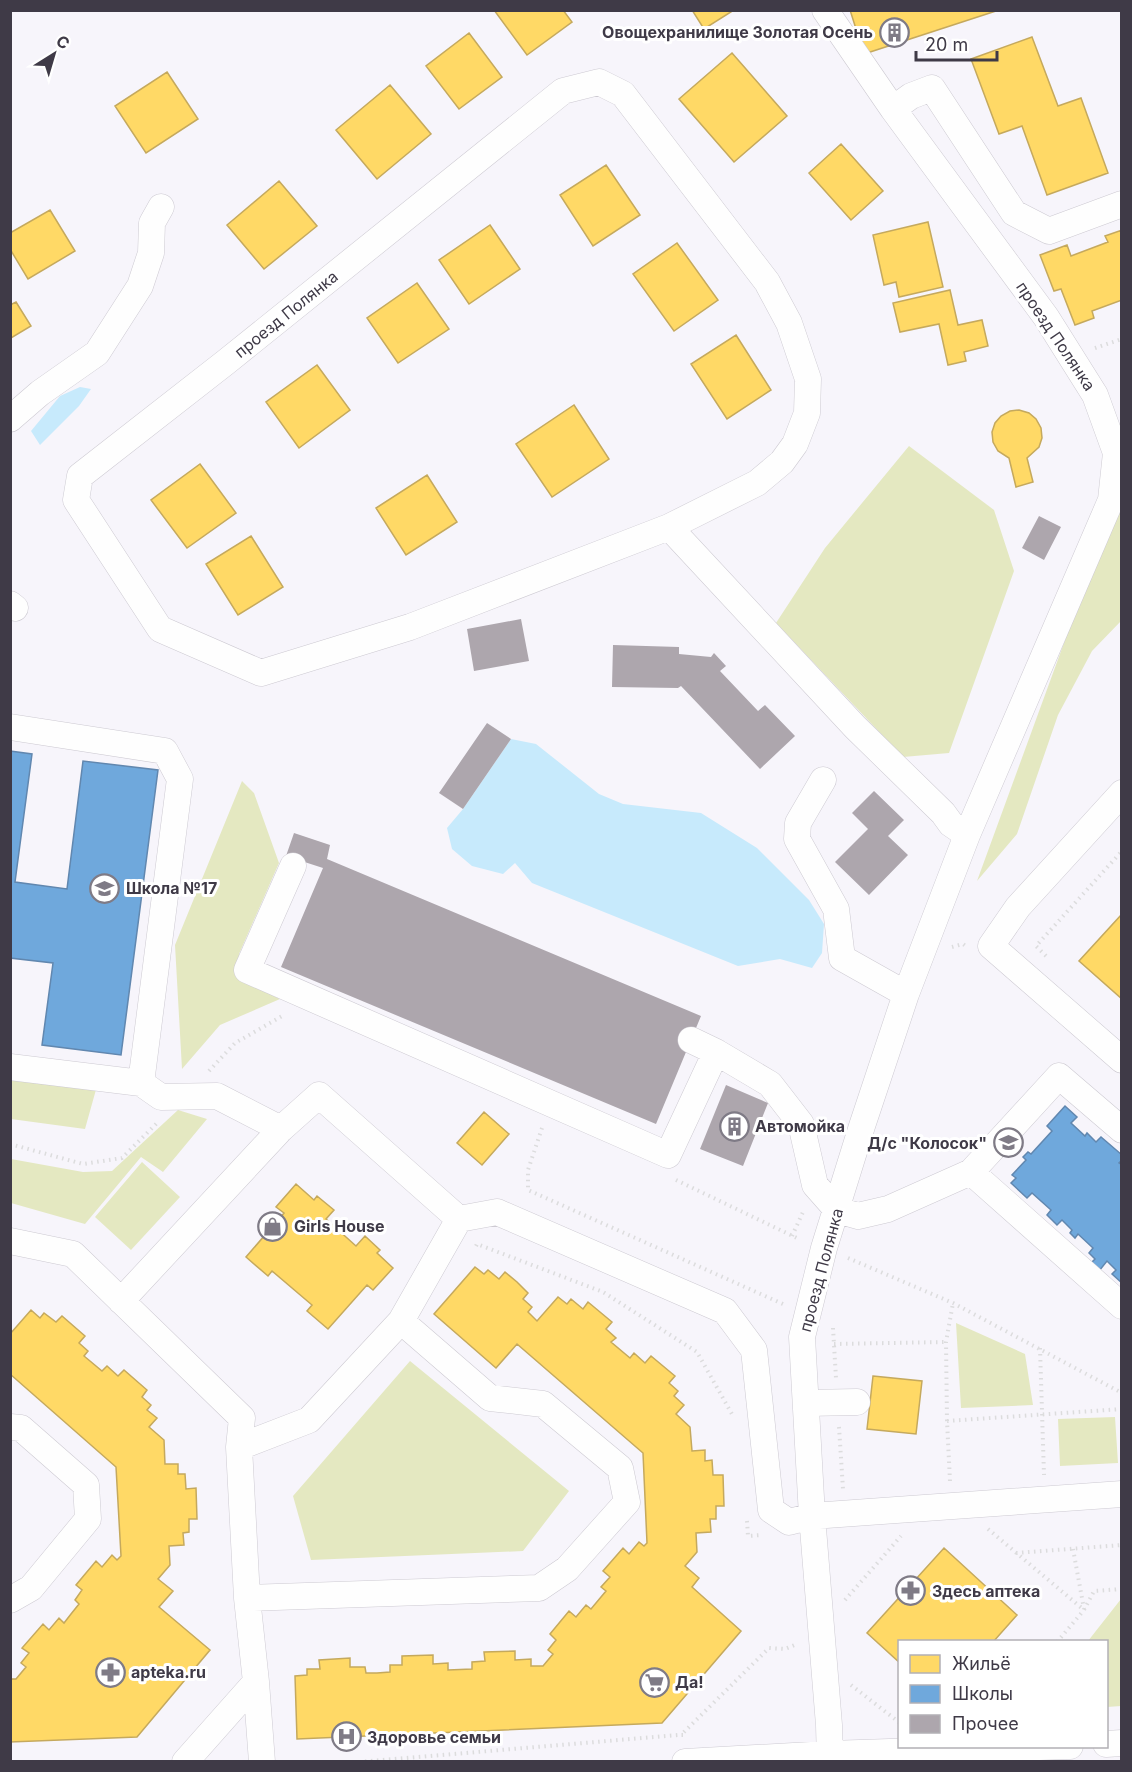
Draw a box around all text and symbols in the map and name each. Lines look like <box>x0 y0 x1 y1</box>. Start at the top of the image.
building icon: Овощехранилище Золотая Осень <box>878 16 910 48</box>
place label: Овощехранилище Золотая Осень <box>602 22 873 42</box>
north arrow <box>24 24 84 84</box>
scale bar <box>916 24 997 62</box>
text: С <box>52 30 74 54</box>
text: 20 m <box>925 34 968 55</box>
street label: проезд Полянка <box>230 266 342 362</box>
street label: проезд Полянка <box>1012 278 1100 394</box>
school or university icon: Школа №17 <box>89 872 121 904</box>
place label: Школа №17 <box>126 878 217 898</box>
building icon: Автомойка <box>718 1110 750 1142</box>
place label: Автомойка <box>755 1116 845 1136</box>
school or university icon: Д/с "Колосок" <box>992 1127 1024 1159</box>
place label: Д/с "Колосок" <box>867 1133 987 1153</box>
street label: проезд Полянка <box>795 1206 847 1334</box>
shop icon: Girls House <box>257 1210 289 1242</box>
place label: Girls House <box>294 1216 384 1236</box>
pharmacy icon: Здесь аптека <box>895 1575 927 1607</box>
place label: Здесь аптека <box>932 1581 1040 1601</box>
legend <box>898 1640 1108 1748</box>
text: Жильё <box>952 1653 1011 1674</box>
pharmacy icon: apteka.ru <box>94 1656 126 1688</box>
place label: apteka.ru <box>131 1662 206 1682</box>
supermarket icon: Да! <box>638 1666 670 1698</box>
place label: Да! <box>675 1672 704 1692</box>
text: Школы <box>952 1683 1013 1704</box>
text: Прочее <box>952 1713 1019 1734</box>
hospital icon: Здоровье семьи <box>330 1721 362 1753</box>
place label: Здоровье семьи <box>367 1727 501 1747</box>

